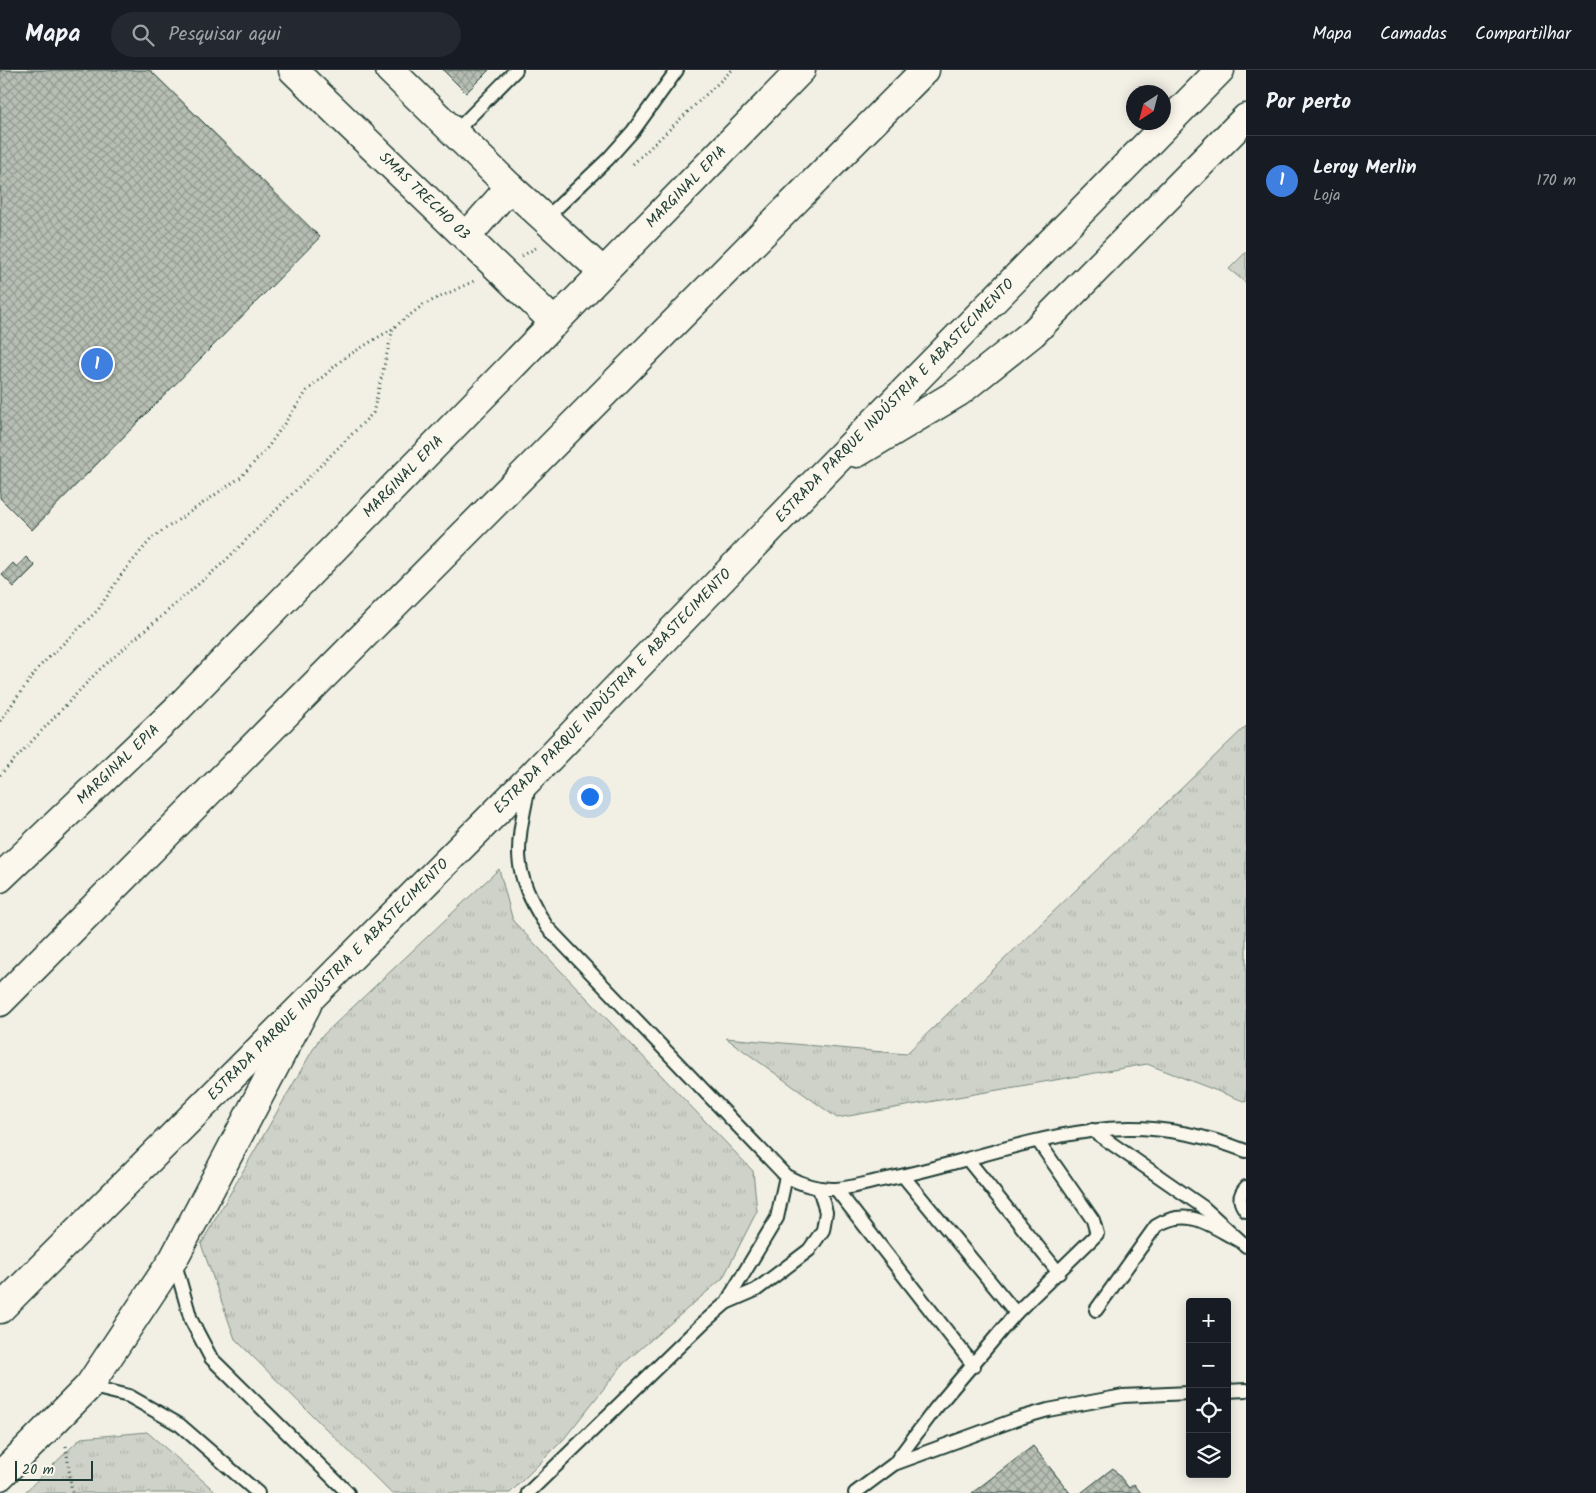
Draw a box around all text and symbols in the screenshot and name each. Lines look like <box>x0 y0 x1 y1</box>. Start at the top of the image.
search box <box>111 12 461 57</box>
text: Mapa <box>25 15 81 54</box>
text: Pesquisar aqui <box>169 20 281 50</box>
text: Mapa <box>1312 20 1352 49</box>
text: Camadas <box>1380 20 1447 49</box>
text: Compartilhar <box>1475 20 1571 49</box>
icon: search <box>129 21 157 49</box>
north arrow <box>1126 85 1171 130</box>
text: Por perto <box>1266 86 1351 119</box>
street label: MARGINAL EPIA <box>640 140 733 234</box>
street label: SMAS TRECHO 03 <box>373 147 475 247</box>
text: Leroy Merlin <box>1313 153 1416 183</box>
text: 1 <box>1280 168 1284 193</box>
text: 170 m <box>1536 168 1576 193</box>
text: Loja <box>1313 183 1341 208</box>
street label: ESTRADA PARQUE INDÚSTRIA E ABASTECIMENTO <box>770 273 1020 529</box>
pin: 1 <box>81 345 113 383</box>
street label: MARGINAL EPIA <box>357 430 450 524</box>
street label: ESTRADA PARQUE INDÚSTRIA E ABASTECIMENTO <box>488 563 738 820</box>
street label: MARGINAL EPIA <box>71 719 166 811</box>
your location <box>577 784 603 810</box>
street label: ESTRADA PARQUE INDÚSTRIA E ABASTECIMENTO <box>202 853 455 1107</box>
map controls <box>1186 1298 1231 1478</box>
button: + <box>1186 1298 1231 1343</box>
button: − <box>1186 1343 1231 1388</box>
button: locate <box>1186 1388 1231 1433</box>
button: layers <box>1186 1433 1231 1478</box>
scale bar <box>15 1458 92 1481</box>
text: 20 m <box>22 1459 54 1481</box>

